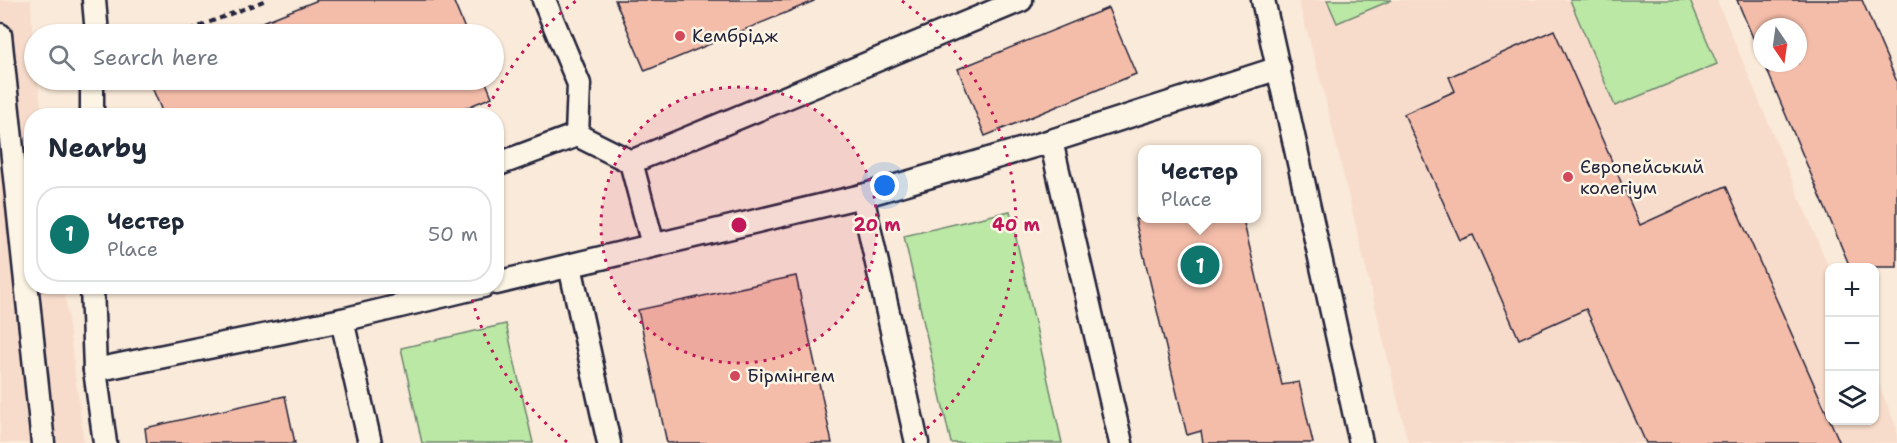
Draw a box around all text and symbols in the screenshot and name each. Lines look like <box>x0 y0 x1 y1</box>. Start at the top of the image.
north arrow <box>1753 18 1807 72</box>
search box <box>24 24 504 90</box>
place label: Кембрідж <box>692 24 778 48</box>
marker: Кембрідж <box>673 29 687 43</box>
icon: search <box>45 41 78 74</box>
text: Search here <box>93 43 219 72</box>
text: Nearby <box>48 130 147 165</box>
popup <box>1138 145 1261 223</box>
place label: Європейський колегіум <box>1580 155 1704 200</box>
text: Честер <box>1161 157 1238 186</box>
marker: Європейський колегіум <box>1561 170 1575 184</box>
your location <box>870 171 899 200</box>
text: Place <box>1161 186 1212 212</box>
text: Честер <box>107 207 184 236</box>
text: 20 m <box>853 213 901 237</box>
text: 40 m <box>992 213 1040 237</box>
centre of rings <box>729 215 749 235</box>
text: 1 <box>65 221 74 247</box>
text: 50 m <box>428 221 478 247</box>
text: Place <box>107 236 158 262</box>
pin: 1 <box>1180 242 1220 288</box>
map controls <box>1825 263 1879 425</box>
button: + <box>1825 263 1879 317</box>
button: − <box>1825 317 1879 371</box>
place label: Бірмінгем <box>747 364 835 388</box>
marker: Бірмінгем <box>728 369 742 383</box>
button: layers <box>1825 371 1879 425</box>

